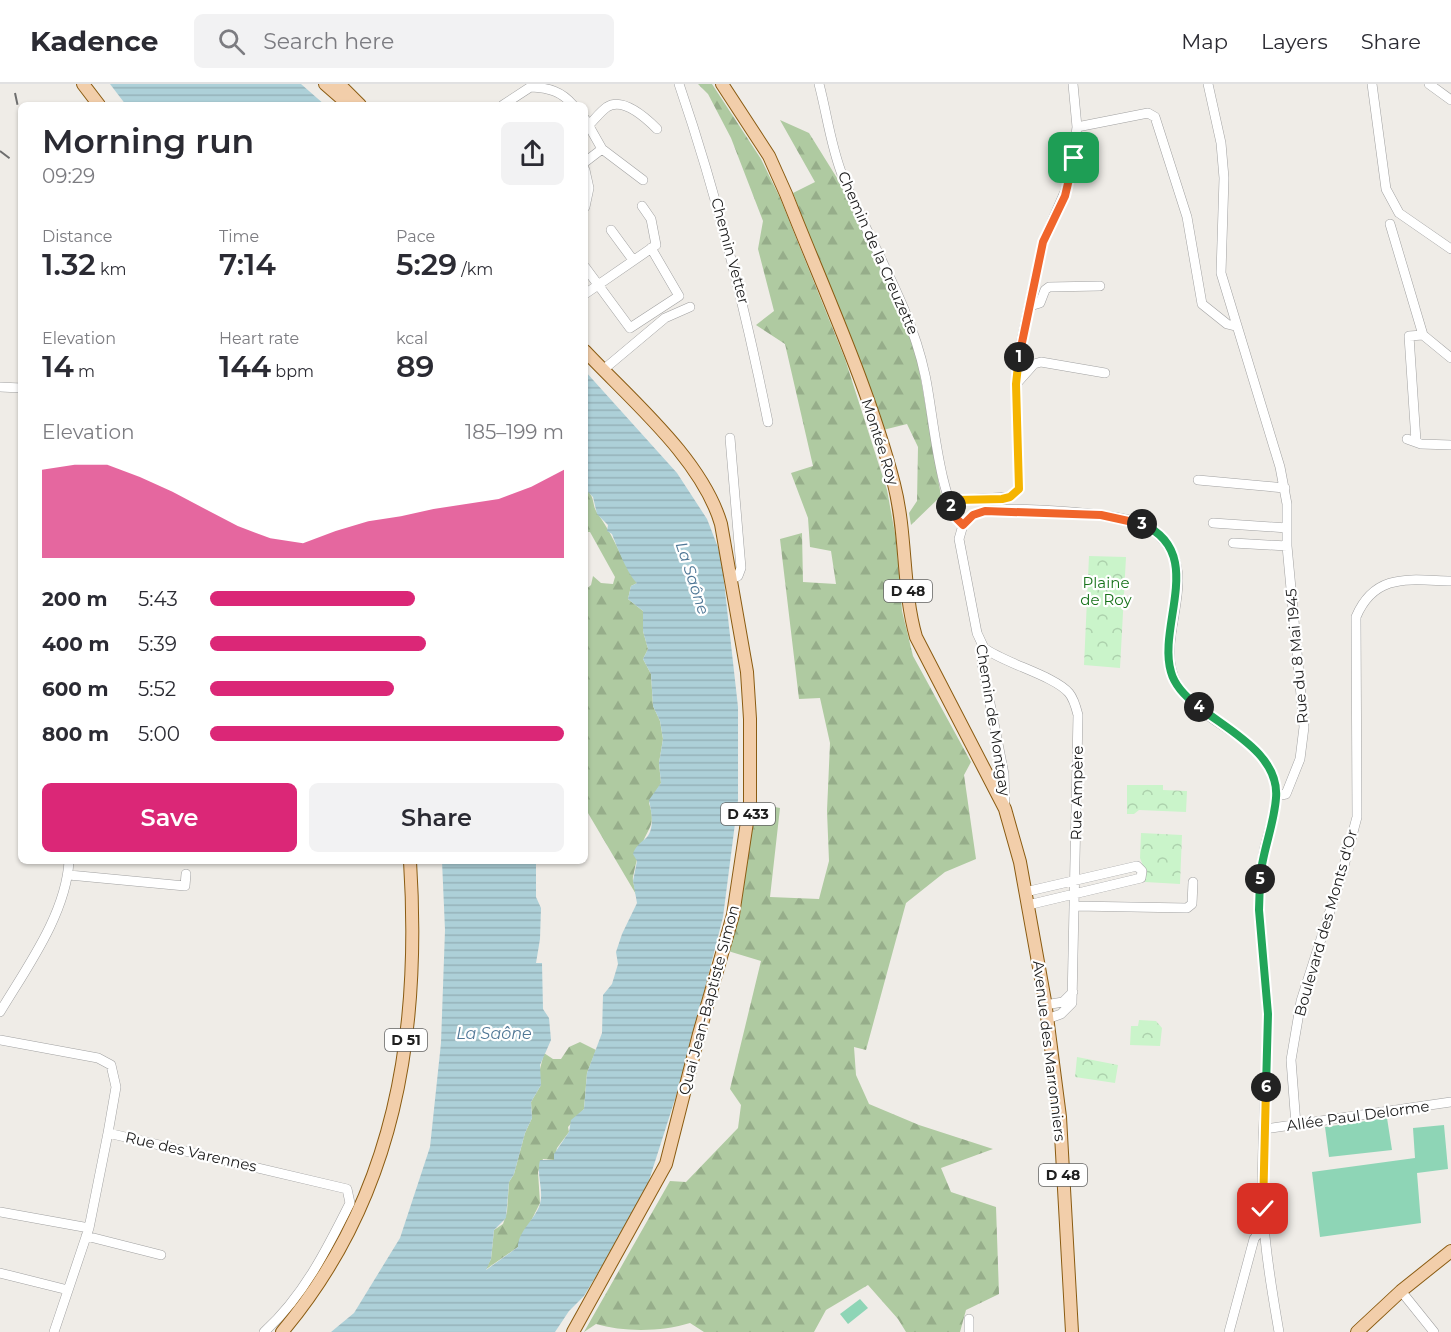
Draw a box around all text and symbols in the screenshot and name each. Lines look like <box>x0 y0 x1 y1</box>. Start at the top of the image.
search box <box>194 14 614 68</box>
text: Kadence <box>30 24 158 58</box>
icon: search <box>215 25 248 58</box>
text: Search here <box>263 28 394 55</box>
text: Map <box>1181 29 1228 54</box>
text: Layers <box>1261 29 1328 54</box>
text: Share <box>1361 29 1421 54</box>
text: Morning run <box>42 121 254 161</box>
button: share <box>501 122 564 185</box>
pin <box>1048 132 1099 183</box>
icon: arrive <box>1057 141 1090 174</box>
text: 09:29 <box>42 164 95 188</box>
street label: Chemin de la Creuzette <box>834 168 923 337</box>
street label: Chemin Vetter <box>707 196 754 306</box>
text: Distance <box>42 227 112 246</box>
text: Time <box>219 227 259 246</box>
text: Pace <box>396 227 435 246</box>
text: 1.32 <box>42 246 96 283</box>
text: 7:14 <box>219 246 276 283</box>
text: 5:29 <box>396 246 457 283</box>
text: km <box>96 260 126 279</box>
text: /km <box>457 260 493 279</box>
text: Elevation <box>42 329 116 348</box>
text: Heart rate <box>219 329 299 348</box>
text: kcal <box>396 329 428 348</box>
pin: 1 <box>1004 342 1034 372</box>
text: 1 <box>1016 347 1022 366</box>
text: 14 <box>42 348 74 385</box>
text: 144 <box>219 348 271 385</box>
text: 89 <box>396 348 434 385</box>
text: m <box>74 362 95 381</box>
text: bpm <box>271 362 314 381</box>
street label: Montée Roy <box>858 396 904 488</box>
text: Elevation <box>42 420 134 444</box>
text: 185–199 m <box>465 420 564 444</box>
pin: 2 <box>936 491 966 521</box>
text: 2 <box>946 496 956 515</box>
pin: 3 <box>1127 509 1157 539</box>
text: 3 <box>1137 514 1147 533</box>
water label: La Saône <box>672 539 713 617</box>
park label: Plaine de Roy <box>1080 573 1133 609</box>
road number: D 48 <box>884 580 932 602</box>
text: 200 m <box>42 587 108 611</box>
text: 5:43 <box>138 587 178 611</box>
street label: Rue du 8 Mai 1945 <box>1281 588 1312 724</box>
text: 400 m <box>42 632 110 656</box>
text: 5:39 <box>138 632 177 656</box>
street label: Chemin de Montgay <box>972 643 1015 798</box>
text: 600 m <box>42 677 109 701</box>
text: 5:52 <box>138 677 176 701</box>
pin: 4 <box>1184 692 1214 722</box>
text: 4 <box>1193 697 1205 716</box>
text: 800 m <box>42 722 109 746</box>
text: 5:00 <box>138 722 180 746</box>
street label: Rue Ampère <box>1066 745 1087 841</box>
button: Save <box>42 783 297 852</box>
button: Share <box>309 783 564 852</box>
road number: D 433 <box>721 803 775 825</box>
street label: Boulevard des Monts d'Or <box>1290 827 1361 1019</box>
pin: 5 <box>1245 864 1275 894</box>
text: 5 <box>1255 869 1265 888</box>
street label: Quai Jean-Baptiste Simon <box>674 903 743 1097</box>
street label: Avenue des Marronniers <box>1029 959 1070 1142</box>
water label: La Saône <box>456 1024 532 1043</box>
road number: D 51 <box>385 1029 427 1051</box>
pin: 6 <box>1251 1072 1281 1102</box>
text: 6 <box>1261 1077 1271 1096</box>
street label: Allée Paul Delorme <box>1285 1096 1431 1135</box>
street label: Rue des Varennes <box>123 1127 259 1176</box>
road number: D 48 <box>1039 1164 1087 1186</box>
pin <box>1237 1183 1288 1234</box>
icon: check <box>1246 1192 1279 1225</box>

